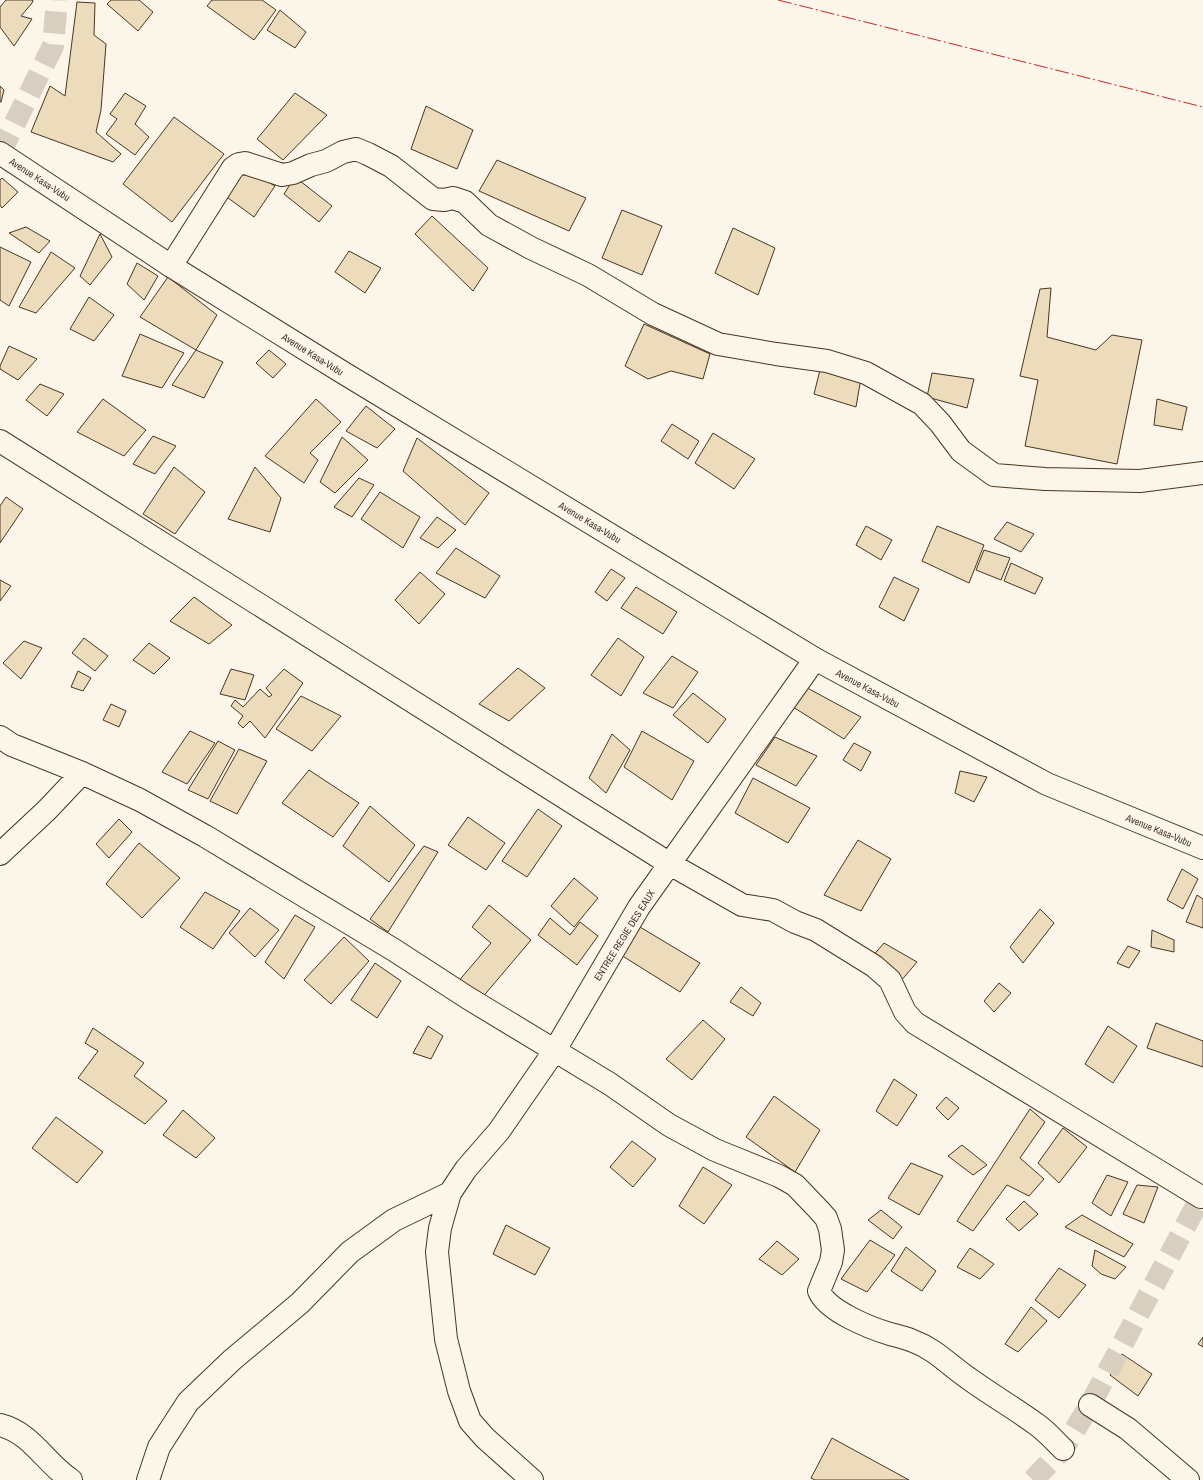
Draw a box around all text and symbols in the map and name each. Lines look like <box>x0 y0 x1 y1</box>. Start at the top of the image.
street label: Avenue Kasa-Vubu <box>6 154 73 204</box>
street label: Avenue Kasa-Vubu <box>279 330 346 379</box>
street label: Avenue Kasa-Vubu <box>555 498 623 546</box>
street label: Avenue Kasa-Vubu <box>833 666 902 711</box>
street label: Avenue Kasa-Vubu <box>1123 811 1194 850</box>
street label: ENTREE REGIE DES EAUX <box>591 887 658 983</box>

